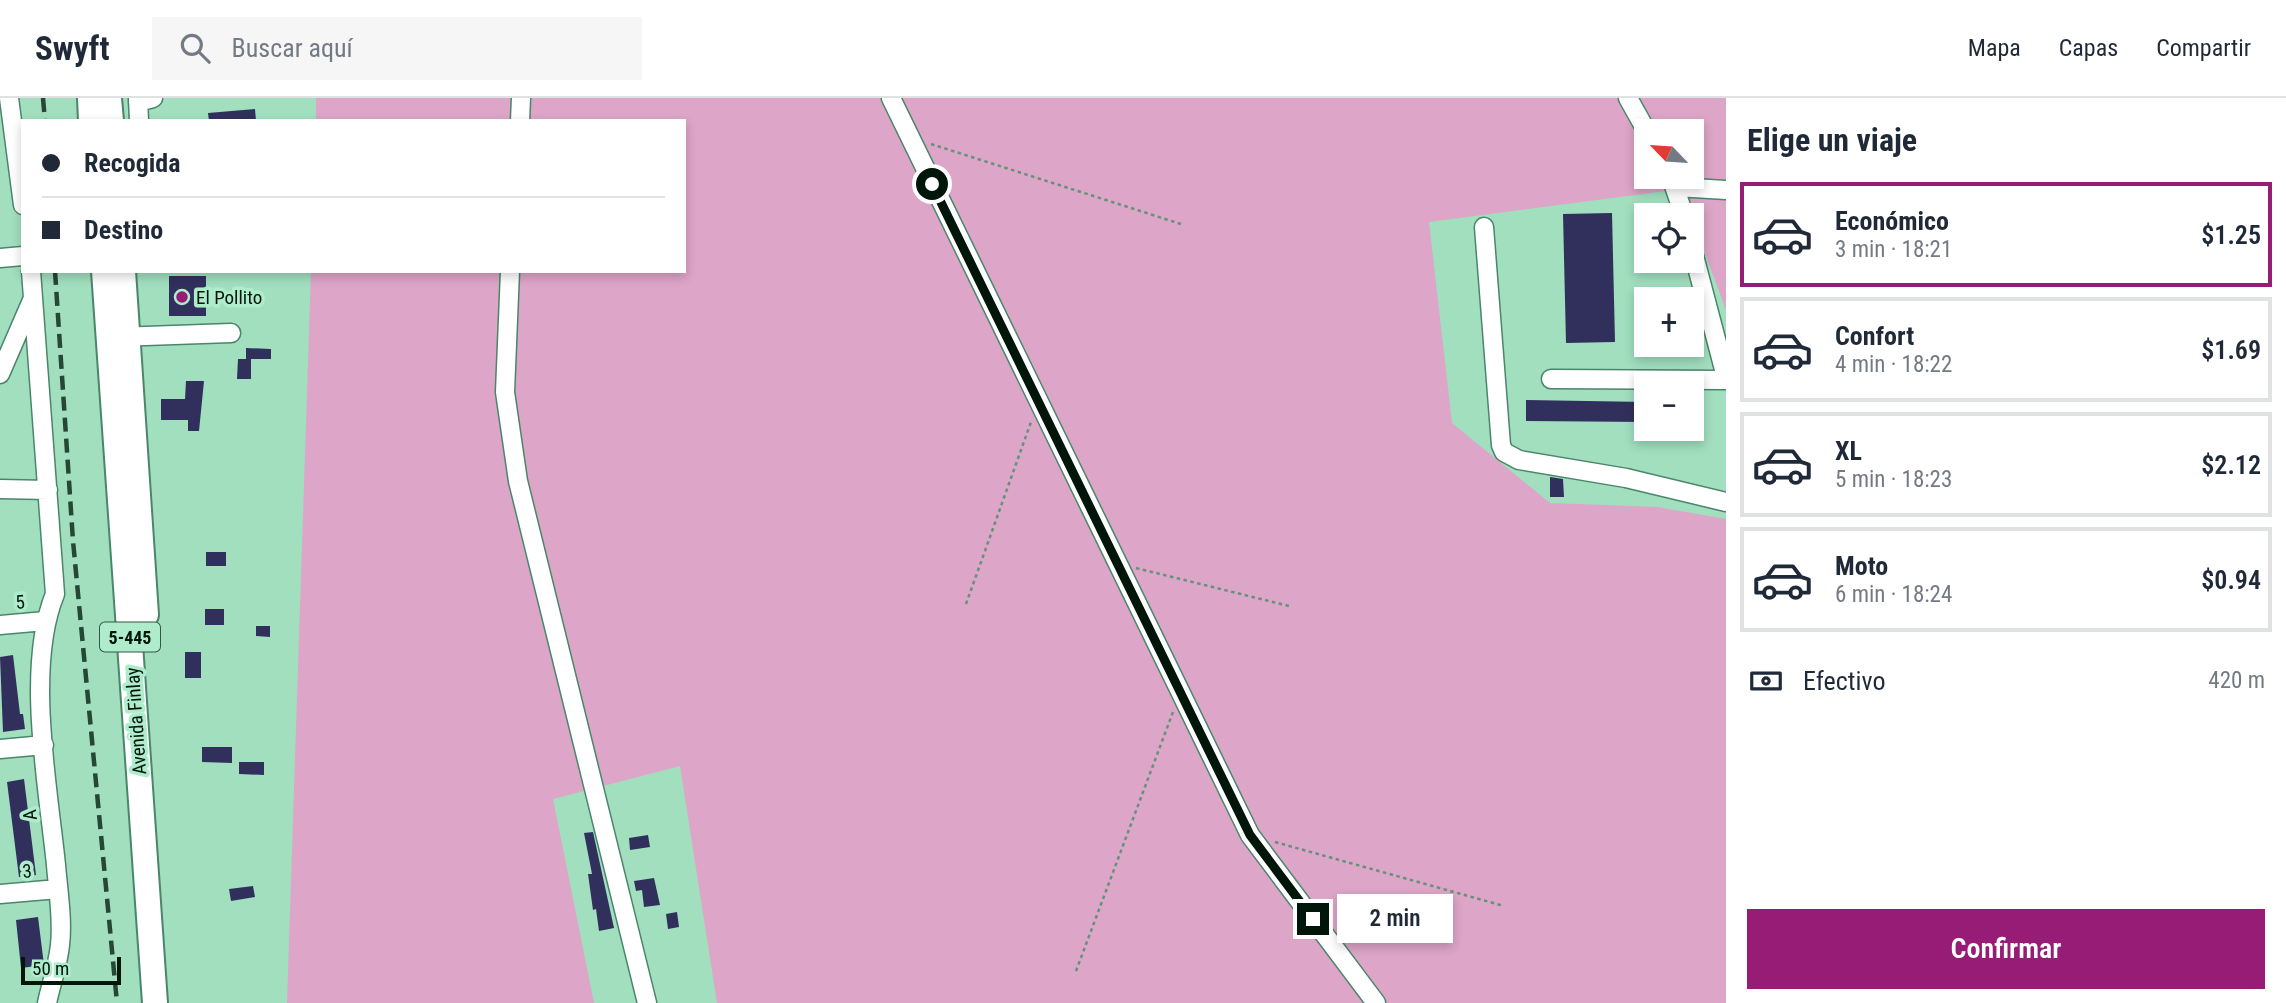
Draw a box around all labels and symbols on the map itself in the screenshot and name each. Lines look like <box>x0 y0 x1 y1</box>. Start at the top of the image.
north arrow <box>1634 119 1704 189</box>
route start <box>916 168 948 200</box>
place label: El Pollito <box>196 286 262 309</box>
marker: El Pollito <box>174 289 190 305</box>
street label: 5 <box>14 590 26 614</box>
road number: 5-445 <box>100 622 160 652</box>
street label: Avenida Finlay <box>121 666 151 776</box>
street label: A <box>18 808 42 822</box>
street label: 3 <box>21 859 33 883</box>
callout: 2 min <box>1338 894 1453 944</box>
route end <box>1297 903 1329 935</box>
scale bar <box>21 954 121 986</box>

